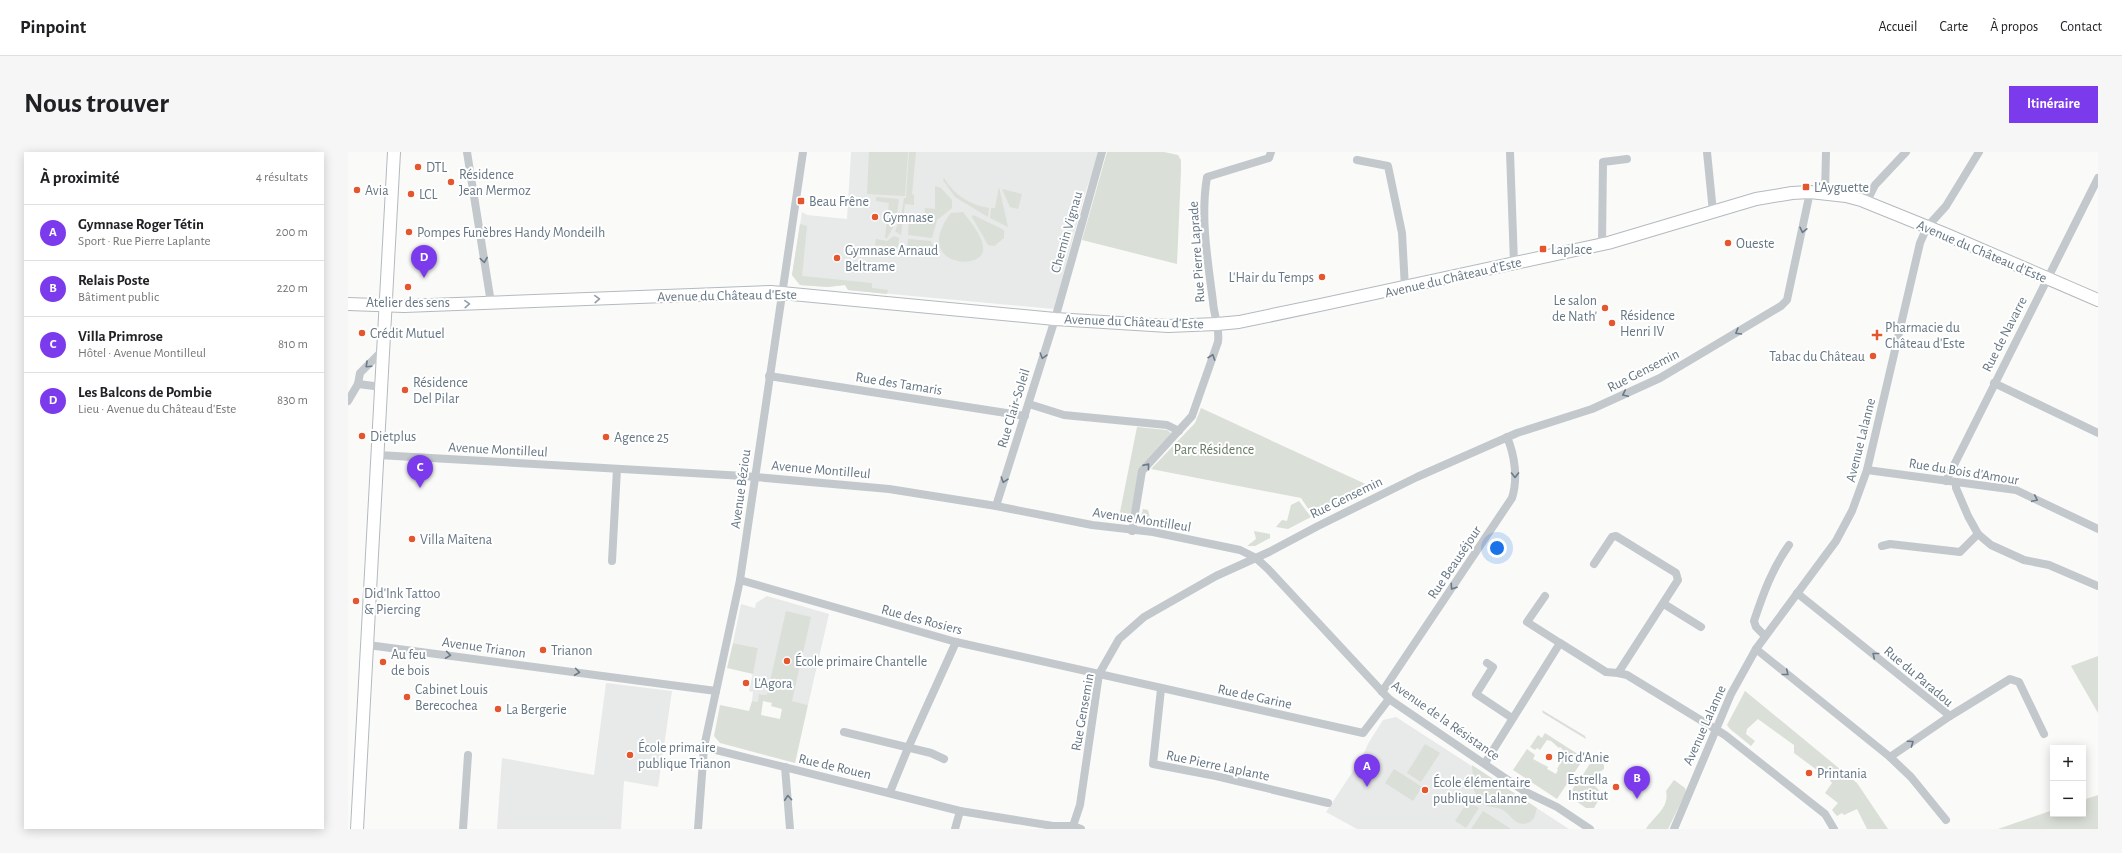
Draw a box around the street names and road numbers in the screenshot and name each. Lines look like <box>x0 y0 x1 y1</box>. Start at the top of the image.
street label: Chemin Vignau <box>1049 190 1085 275</box>
street label: Rue Pierre Laprade <box>1186 201 1208 303</box>
street label: Avenue du Château d'Este <box>1915 218 2049 286</box>
street label: Avenue du Château d'Este <box>1384 255 1523 301</box>
street label: Avenue du Château d'Este <box>657 288 797 304</box>
street label: Rue de Navarre <box>1980 295 2030 374</box>
street label: Avenue du Château d'Este <box>1064 313 1204 331</box>
street label: Rue Gensemin <box>1605 347 1682 395</box>
street label: Rue Clair-Soleil <box>995 367 1033 450</box>
street label: Rue des Tamaris <box>855 370 943 398</box>
street label: Avenue Lalanne <box>1844 397 1878 484</box>
street label: Avenue Montilleul <box>448 440 548 460</box>
street label: Avenue Béziou <box>728 448 753 530</box>
street label: Rue du Bois d'Amour <box>1908 456 2020 488</box>
street label: Avenue Montilleul <box>771 459 871 481</box>
street label: Rue Gensemin <box>1308 474 1385 521</box>
street label: Avenue Montilleul <box>1092 505 1192 535</box>
street label: Rue Beauséjour <box>1425 523 1485 602</box>
street label: Rue des Rosiers <box>880 602 964 638</box>
street label: Avenue Trianon <box>441 635 527 661</box>
street label: Rue du Paradou <box>1881 644 1956 710</box>
street label: Rue Gensemin <box>1069 672 1097 752</box>
street label: Avenue de la Résistance <box>1389 678 1502 763</box>
street label: Rue de Garine <box>1216 682 1293 712</box>
street label: Avenue Lalanne <box>1681 683 1729 768</box>
street label: Rue Pierre Laplante <box>1165 748 1271 784</box>
street label: Rue de Rouen <box>797 752 873 782</box>

